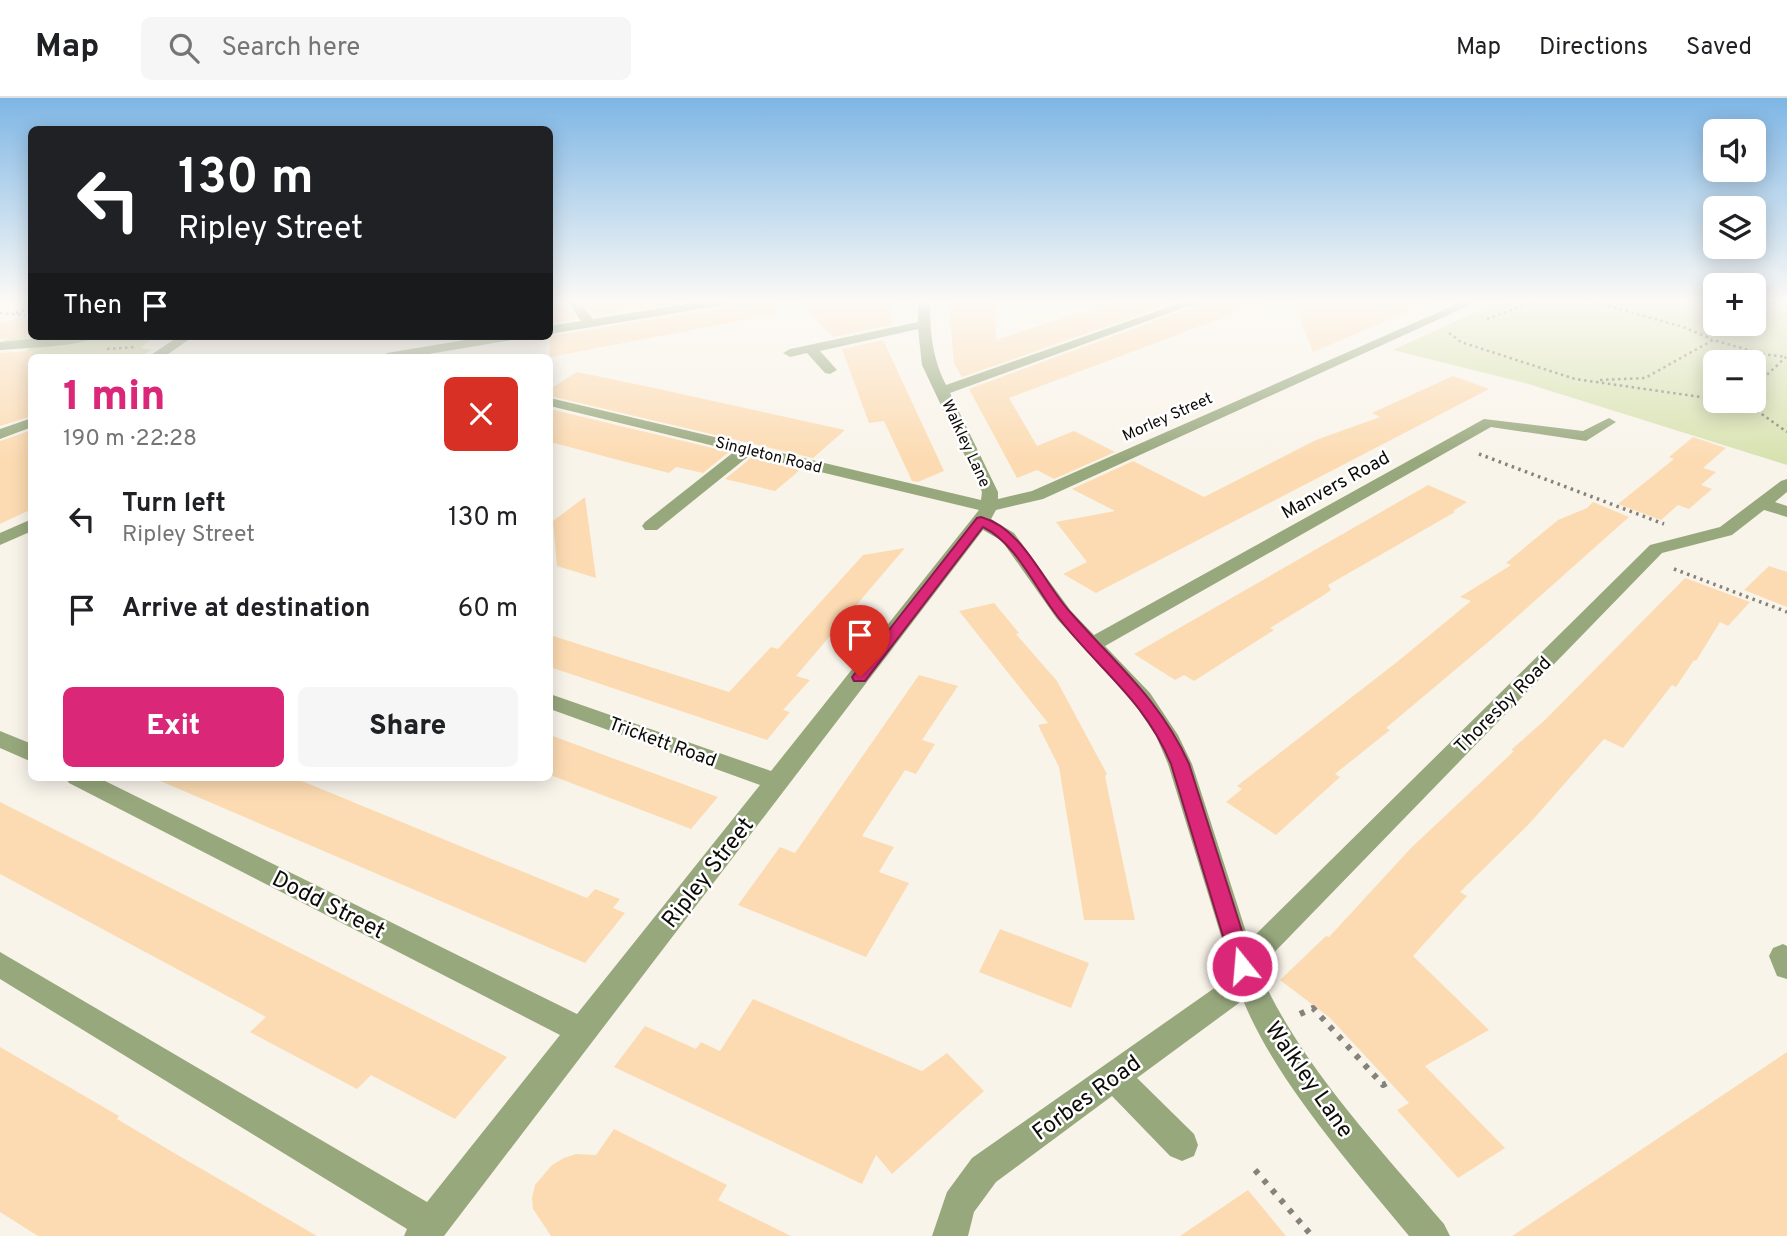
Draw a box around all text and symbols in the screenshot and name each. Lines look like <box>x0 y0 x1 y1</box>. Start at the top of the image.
search box <box>141 17 631 80</box>
text: Map <box>35 27 99 69</box>
icon: search <box>165 29 203 67</box>
text: Search here <box>221 32 360 65</box>
text: Map <box>1456 33 1501 63</box>
text: Directions <box>1539 33 1648 63</box>
text: Saved <box>1686 33 1752 63</box>
map controls <box>1703 119 1766 413</box>
button: sound <box>1703 119 1766 182</box>
text: 130 m <box>178 149 314 211</box>
icon: left <box>63 154 154 245</box>
button: layers <box>1703 196 1766 259</box>
text: Ripley Street <box>178 210 363 250</box>
button: + <box>1703 273 1766 336</box>
icon: arrive <box>136 287 174 325</box>
text: Then <box>63 290 122 323</box>
button: − <box>1703 350 1766 413</box>
text: 1 min <box>63 372 166 425</box>
button: close <box>444 377 518 451</box>
street label: Morley Street <box>1120 389 1216 447</box>
street label: Walkley Lane <box>936 397 994 491</box>
text: 190 m · 22:28 <box>63 425 197 454</box>
street label: Singleton Road <box>713 433 824 479</box>
street label: Manvers Road <box>1278 446 1394 525</box>
text: Turn left <box>122 488 226 521</box>
icon: left <box>63 500 101 538</box>
text: 130 m <box>448 502 518 535</box>
text: Ripley Street <box>122 521 255 550</box>
icon: arrive <box>63 591 101 629</box>
text: Arrive at destination <box>122 593 370 626</box>
text: 60 m <box>458 593 518 626</box>
pin <box>830 605 890 677</box>
icon: arrive <box>841 616 879 654</box>
street label: Thoresby Road <box>1450 652 1557 759</box>
button: Exit <box>63 687 284 767</box>
button: Share <box>298 687 518 767</box>
street label: Trickett Road <box>605 712 720 774</box>
street label: Ripley Street <box>657 812 761 935</box>
street label: Dodd Street <box>266 865 389 947</box>
position arrow <box>1205 929 1279 1003</box>
street label: Walkley Lane <box>1257 1017 1359 1144</box>
street label: Forbes Road <box>1027 1050 1148 1148</box>

